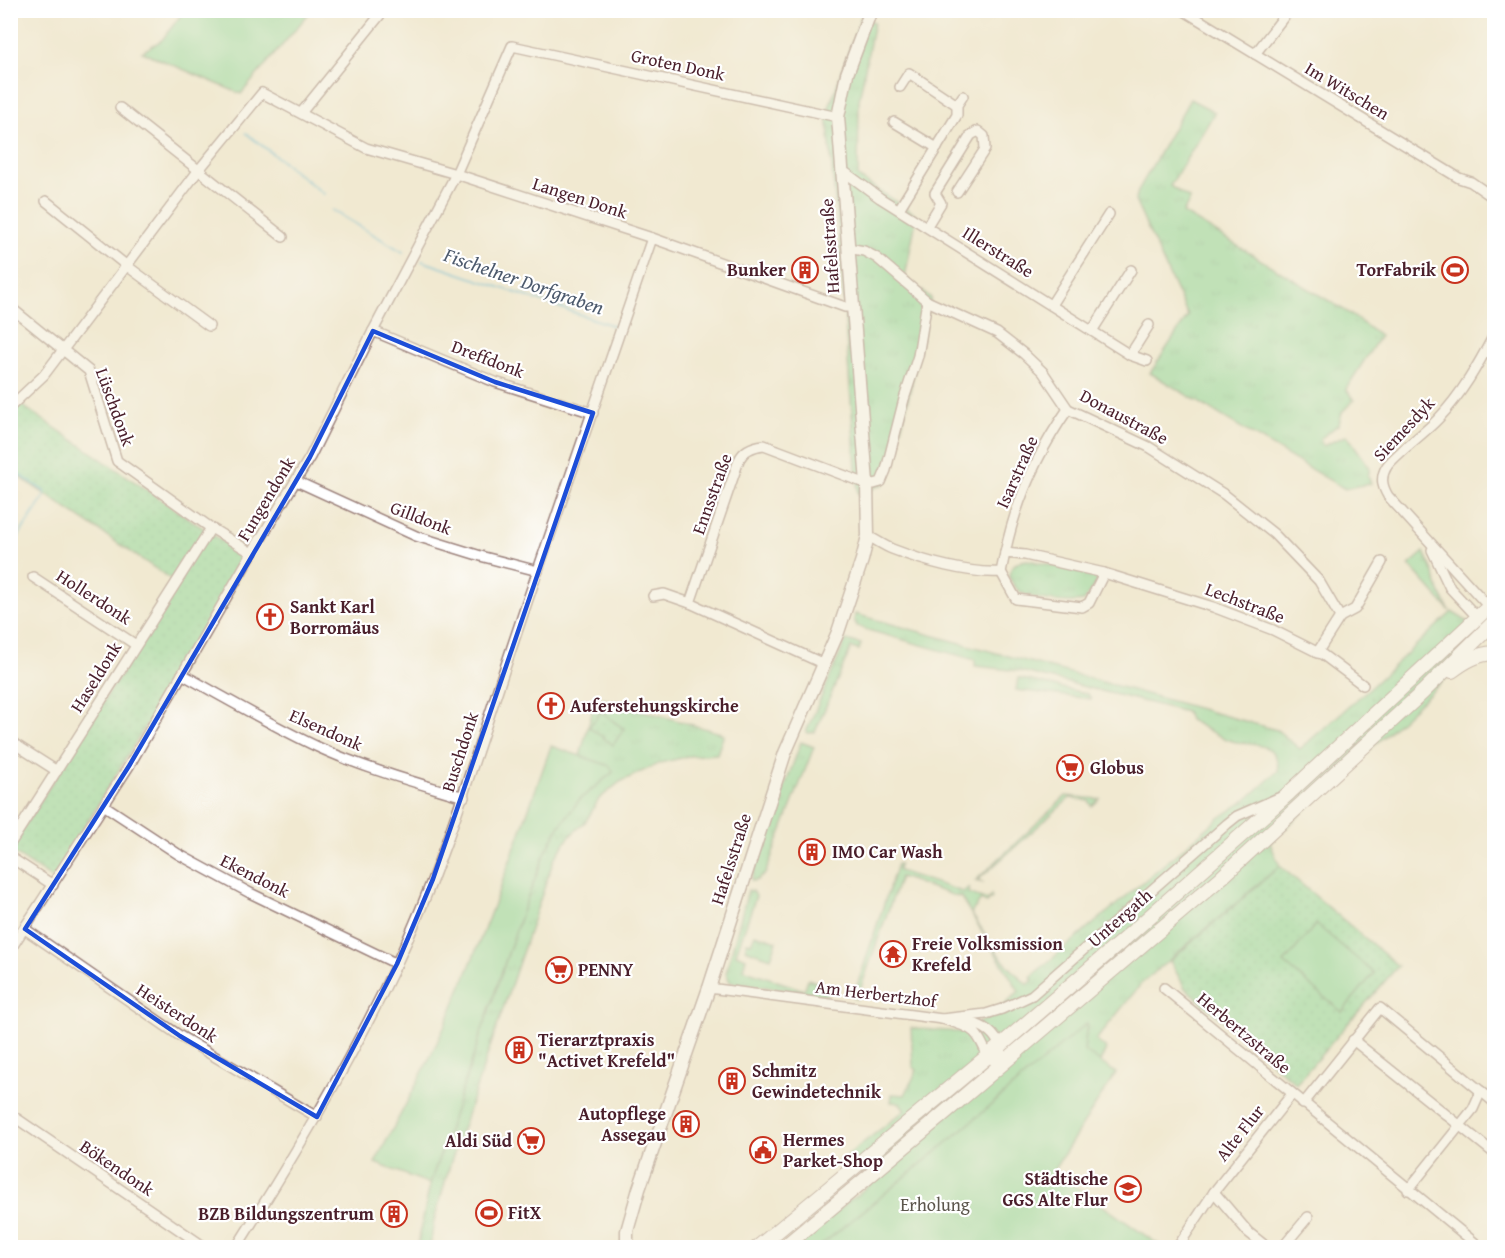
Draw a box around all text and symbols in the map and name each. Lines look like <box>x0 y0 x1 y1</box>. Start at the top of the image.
street label: Groten Donk <box>629 41 728 88</box>
street label: Im Witschen <box>1300 55 1395 126</box>
street label: Langen Donk <box>529 170 632 226</box>
street label: Hafelsstraße <box>813 198 846 294</box>
street label: Illerstraße <box>957 219 1039 284</box>
water label: Fischelner Dorfgraben <box>439 239 608 322</box>
building icon: Bunker <box>790 255 820 285</box>
sports icon: TorFabrik <box>1440 255 1470 285</box>
place label: Bunker <box>727 256 787 283</box>
place label: TorFabrik <box>1356 256 1437 283</box>
street label: Dreffdonk <box>448 332 529 385</box>
street label: Lüschdonk <box>89 364 142 451</box>
street label: Donaustraße <box>1075 382 1173 451</box>
street label: Siemesdyk <box>1366 389 1441 467</box>
street label: Isarstraße <box>989 431 1045 512</box>
street label: Ennsstraße <box>684 449 739 538</box>
street label: Fungendonk <box>230 451 302 546</box>
street label: Gilldonk <box>387 493 457 542</box>
street label: Hollerdonk <box>51 562 138 632</box>
street label: Lechstraße <box>1201 575 1289 630</box>
place label: Sankt Karl Borromäus <box>290 593 380 641</box>
church icon: Sankt Karl Borromäus <box>255 602 285 632</box>
street label: Haseldonk <box>63 635 128 717</box>
church icon: Auferstehungskirche <box>536 691 566 721</box>
place label: Auferstehungskirche <box>570 692 739 719</box>
street label: Elsendonk <box>285 701 368 758</box>
street label: Buschdonk <box>434 707 485 795</box>
supermarket icon: Globus <box>1055 753 1085 783</box>
place label: Globus <box>1090 754 1144 781</box>
street label: Hafelsstraße <box>703 809 758 908</box>
building icon: IMO Car Wash <box>797 837 827 867</box>
place label: IMO Car Wash <box>832 838 943 865</box>
street label: Ekendonk <box>216 847 295 905</box>
street label: Untergath <box>1081 882 1158 953</box>
place label: Freie Volksmission Krefeld <box>912 930 1063 978</box>
temple icon: Freie Volksmission Krefeld <box>878 939 908 969</box>
supermarket icon: PENNY <box>544 955 574 985</box>
place label: PENNY <box>578 956 633 983</box>
street label: Am Herbertzhof <box>814 973 940 1015</box>
street label: Heisterdonk <box>131 976 224 1050</box>
street label: Herbertzstraße <box>1191 985 1297 1080</box>
place label: Tierarztpraxis "Activet Krefeld" <box>538 1026 675 1074</box>
building icon: Tierarztpraxis "Activet Krefeld" <box>504 1035 534 1065</box>
place label: Schmitz Gewindetechnik <box>752 1057 882 1105</box>
building icon: Schmitz Gewindetechnik <box>717 1066 747 1096</box>
street label: Alte Flur <box>1209 1098 1271 1167</box>
place label: Autopflege Assegau <box>579 1100 667 1148</box>
building icon: Autopflege Assegau <box>671 1109 701 1139</box>
supermarket icon: Aldi Süd <box>516 1126 546 1156</box>
place label: Hermes Parket-Shop <box>783 1126 883 1174</box>
place label: Aldi Süd <box>445 1127 513 1154</box>
street label: Bökendonk <box>75 1133 161 1203</box>
public building icon: Hermes Parket-Shop <box>748 1135 778 1165</box>
place label: Städtische GGS Alte Flur <box>1003 1165 1109 1213</box>
school or university icon: Städtische GGS Alte Flur <box>1113 1174 1143 1204</box>
park label: Erholung <box>900 1191 970 1218</box>
sports icon: FitX <box>474 1198 504 1228</box>
building icon: BZB Bildungszentrum <box>379 1199 409 1229</box>
place label: FitX <box>508 1199 542 1226</box>
place label: BZB Bildungszentrum <box>198 1200 375 1227</box>

